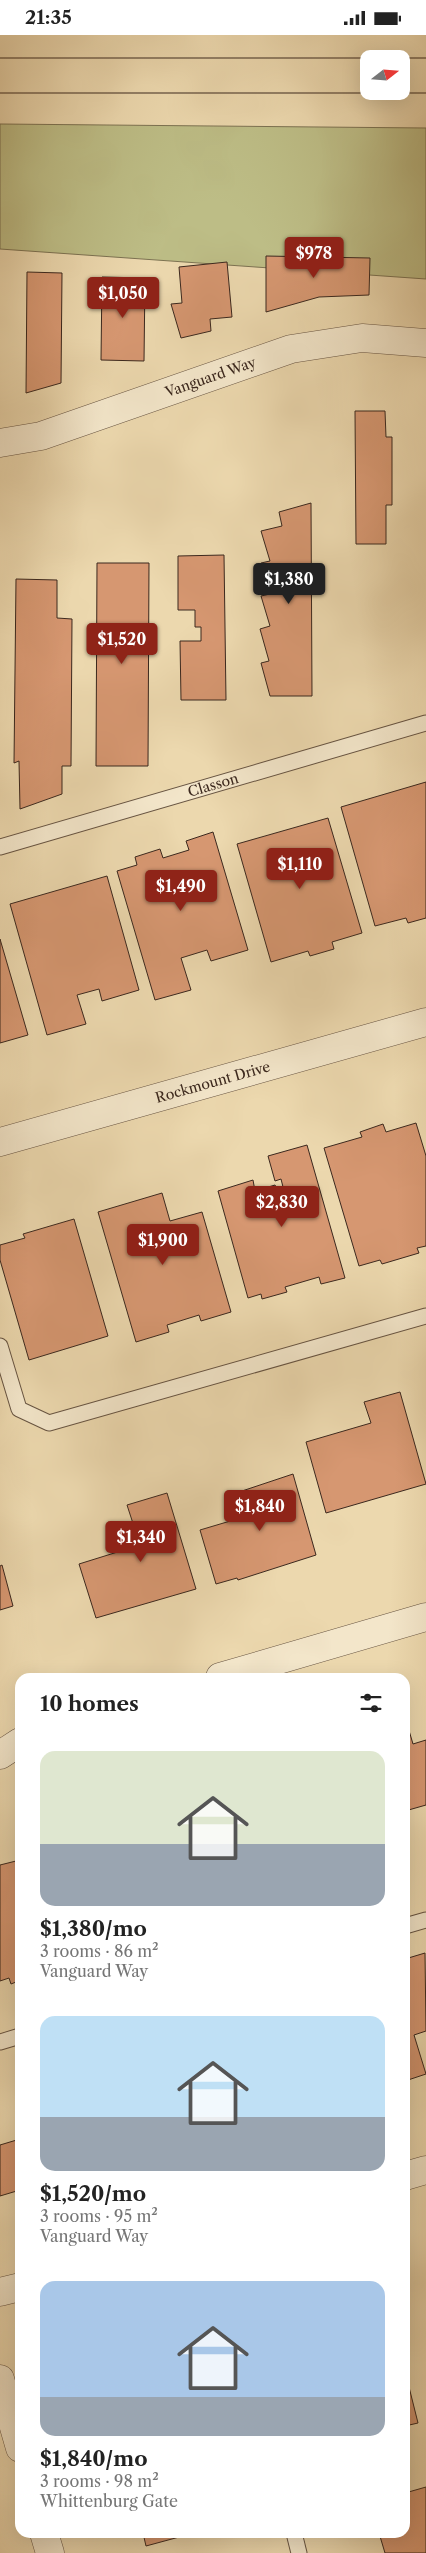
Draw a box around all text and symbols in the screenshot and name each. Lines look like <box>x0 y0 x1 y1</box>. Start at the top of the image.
text: 21:35 <box>25 6 72 29</box>
north arrow <box>360 50 410 100</box>
map controls <box>360 50 410 100</box>
pin: $978 <box>284 237 344 279</box>
text: $978 <box>296 243 332 263</box>
pin: $1,050 <box>82 277 164 319</box>
text: $1,050 <box>98 283 148 303</box>
street label: Vanguard Way <box>162 353 258 401</box>
pin: $1,380 <box>248 563 330 605</box>
text: $1,380 <box>264 569 314 589</box>
pin: $1,520 <box>81 623 163 665</box>
text: $1,520 <box>97 629 147 649</box>
street label: Classon <box>186 769 241 801</box>
pin: $1,110 <box>259 847 341 890</box>
text: $1,110 <box>278 854 322 874</box>
pin: $1,490 <box>140 869 222 912</box>
text: $1,490 <box>156 876 206 896</box>
street label: Rockmount Drive <box>153 1057 272 1107</box>
pin: $2,830 <box>241 1185 323 1228</box>
text: $2,830 <box>256 1192 308 1212</box>
pin: $1,900 <box>122 1223 204 1266</box>
text: $1,900 <box>138 1230 188 1250</box>
pin: $1,840 <box>219 1489 301 1532</box>
text: $1,840 <box>235 1496 285 1516</box>
pin: $1,340 <box>100 1521 182 1563</box>
text: $1,340 <box>116 1527 166 1547</box>
icon: filters <box>357 1689 385 1717</box>
text: 10 homes <box>40 1691 139 1716</box>
icon: home <box>168 1783 258 1873</box>
text: $1,380/mo <box>40 1916 147 1941</box>
text: 3 rooms · 86 m² <box>40 1941 159 1961</box>
text: Vanguard Way <box>40 1961 148 1981</box>
icon: home <box>168 2048 258 2138</box>
text: $1,520/mo <box>40 2181 146 2206</box>
text: 3 rooms · 95 m² <box>40 2206 158 2226</box>
text: Vanguard Way <box>40 2226 148 2246</box>
icon: home <box>168 2313 258 2403</box>
text: $1,840/mo <box>40 2446 148 2471</box>
text: 3 rooms · 98 m² <box>40 2471 159 2491</box>
text: Whittenburg Gate <box>40 2491 178 2511</box>

